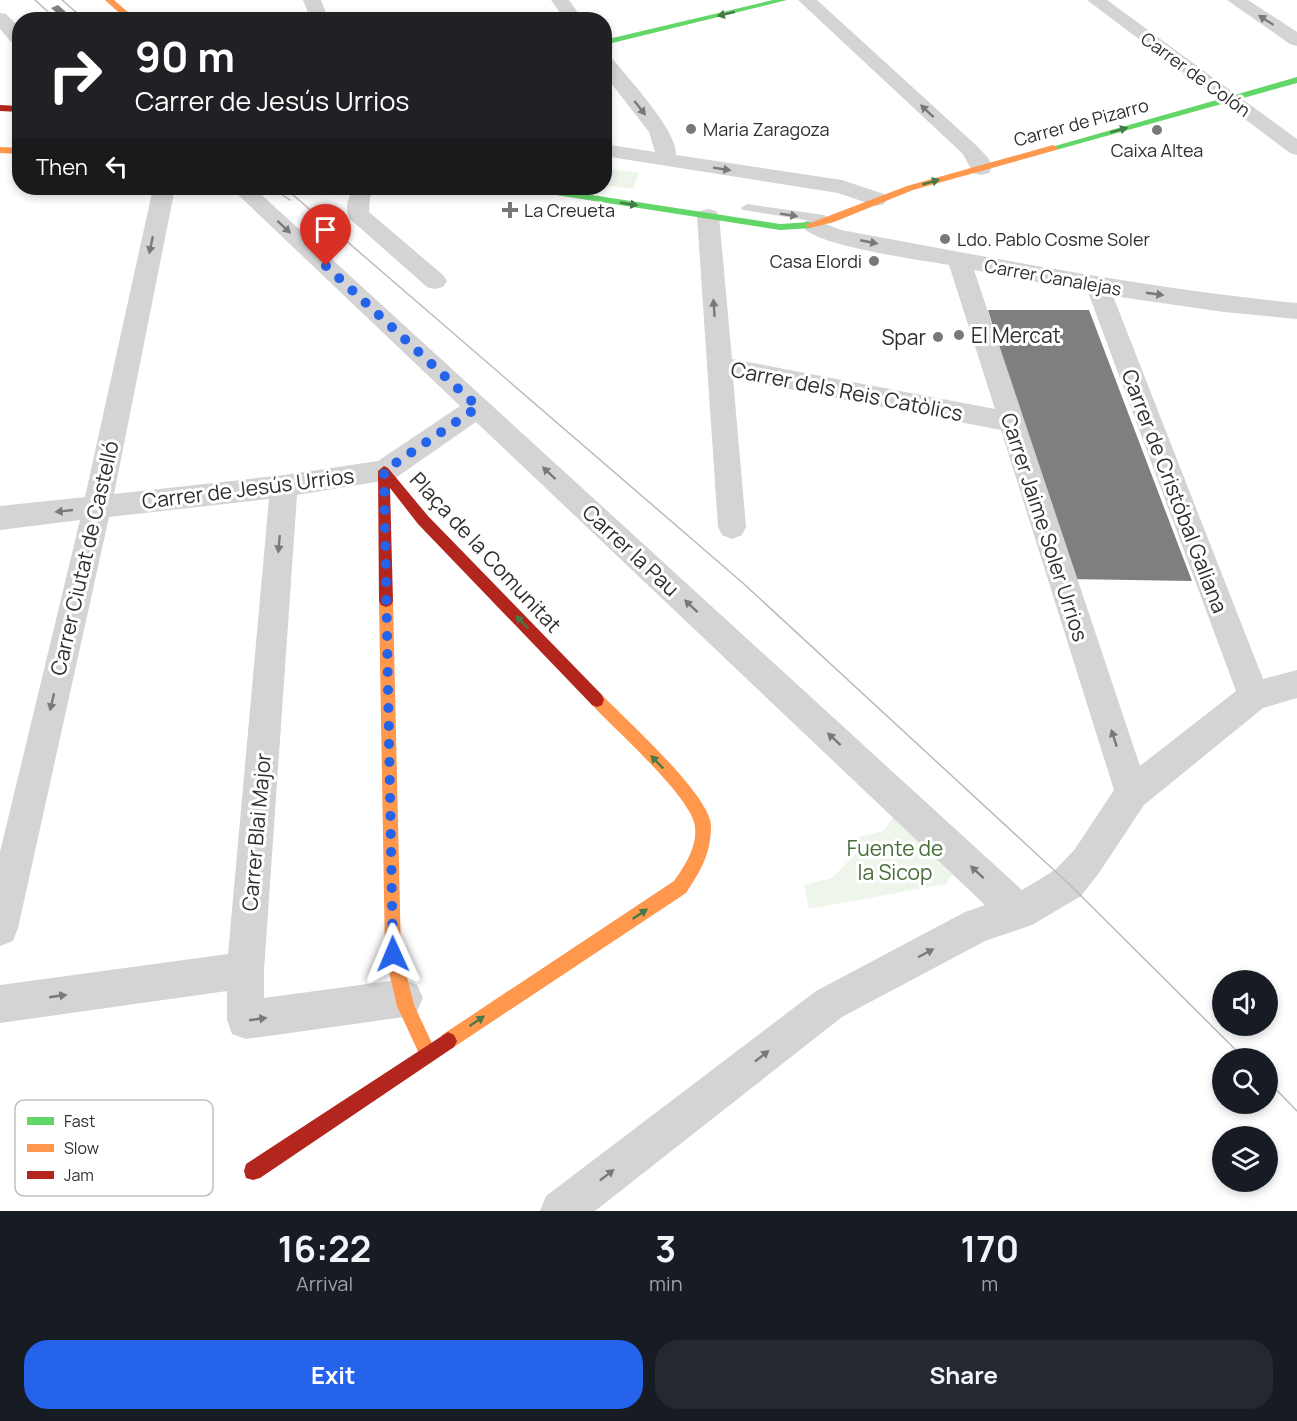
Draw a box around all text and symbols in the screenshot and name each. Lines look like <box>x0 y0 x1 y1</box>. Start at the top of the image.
one-way arrow <box>717 9 736 19</box>
one-way arrow <box>1259 14 1275 26</box>
street label: Carrer de Colón <box>1136 26 1256 122</box>
text: 90 m <box>135 27 235 85</box>
icon: right <box>36 36 114 114</box>
text: Carrer de Jesús Urrios <box>135 82 409 119</box>
street label: Carrer de Pizarro <box>1011 92 1151 152</box>
one-way arrow <box>634 100 646 115</box>
one-way arrow <box>920 104 934 118</box>
place label: Maria Zaragoza <box>703 117 830 141</box>
marker: Maria Zaragoza <box>684 122 698 136</box>
marker: Caixa Altea <box>1150 123 1164 137</box>
one-way arrow <box>1110 125 1128 134</box>
place label: Caixa Altea <box>1111 138 1203 162</box>
icon: left <box>100 150 133 183</box>
text: Then <box>36 152 88 182</box>
one-way arrow <box>713 165 732 174</box>
one-way arrow <box>922 177 940 186</box>
place label: La Creueta <box>524 198 615 222</box>
one-way arrow <box>620 199 639 208</box>
marker: La Creueta <box>501 201 519 219</box>
pin <box>300 204 351 266</box>
one-way arrow <box>779 210 798 219</box>
icon: arrive <box>309 213 342 246</box>
one-way arrow <box>277 220 292 234</box>
place label: Ldo. Pablo Cosme Soler <box>957 227 1151 251</box>
marker: Ldo. Pablo Cosme Soler <box>938 232 952 246</box>
one-way arrow <box>146 235 155 254</box>
one-way arrow <box>859 238 878 247</box>
place label: Casa Elordi <box>770 249 862 273</box>
street label: Carrer Canalejas <box>983 253 1123 301</box>
marker: Casa Elordi <box>867 254 881 268</box>
one-way arrow <box>1145 290 1164 299</box>
one-way arrow <box>710 298 719 317</box>
place label: El Mercat <box>971 321 1061 349</box>
place label: Spar <box>881 323 926 351</box>
marker: El Mercat <box>952 328 966 342</box>
marker: Spar <box>931 330 945 344</box>
street label: Carrer dels Reis Catòlics <box>729 355 965 427</box>
street label: Carrer de Cristóbal Galiana <box>1116 365 1234 617</box>
street label: Carrer Jaime Soler Urrios <box>995 409 1095 645</box>
street label: Carrer Ciutat de Castelló <box>43 438 125 678</box>
street label: Carrer de Jesús Urrios <box>140 461 356 515</box>
street label: Plaça de la Comunitat <box>404 466 568 638</box>
one-way arrow <box>542 467 557 480</box>
street label: Carrer la Pau <box>577 498 685 602</box>
one-way arrow <box>54 506 73 516</box>
one-way arrow <box>275 535 284 554</box>
one-way arrow <box>684 599 699 613</box>
one-way arrow <box>515 614 529 629</box>
one-way arrow <box>47 693 56 712</box>
one-way arrow <box>1108 729 1118 747</box>
one-way arrow <box>827 733 842 746</box>
street label: Carrer Blai Major <box>235 751 277 912</box>
one-way arrow <box>651 755 665 769</box>
park label: Fuente de la Sicop <box>847 834 943 886</box>
one-way arrow <box>969 865 984 879</box>
one-way arrow <box>631 908 648 919</box>
position arrow <box>361 922 425 986</box>
one-way arrow <box>918 948 935 958</box>
map controls <box>1212 970 1278 1192</box>
button: sound <box>1212 970 1278 1036</box>
one-way arrow <box>49 991 68 1000</box>
one-way arrow <box>248 1014 267 1023</box>
one-way arrow <box>469 1016 485 1027</box>
button: search <box>1212 1048 1278 1114</box>
one-way arrow <box>753 1050 769 1062</box>
legend <box>15 1100 213 1196</box>
text: Fast <box>64 1110 95 1132</box>
button: layers <box>1212 1126 1278 1192</box>
text: Slow <box>64 1137 99 1159</box>
text: Jam <box>64 1164 94 1186</box>
one-way arrow <box>600 1170 615 1182</box>
text: 16:22 <box>278 1224 371 1273</box>
text: 3 <box>655 1224 676 1273</box>
text: 170 <box>960 1224 1019 1273</box>
text: Arrival <box>296 1270 353 1297</box>
text: min <box>649 1270 683 1297</box>
text: m <box>981 1270 998 1297</box>
button: Exit <box>24 1340 643 1409</box>
button: Share <box>655 1340 1273 1409</box>

